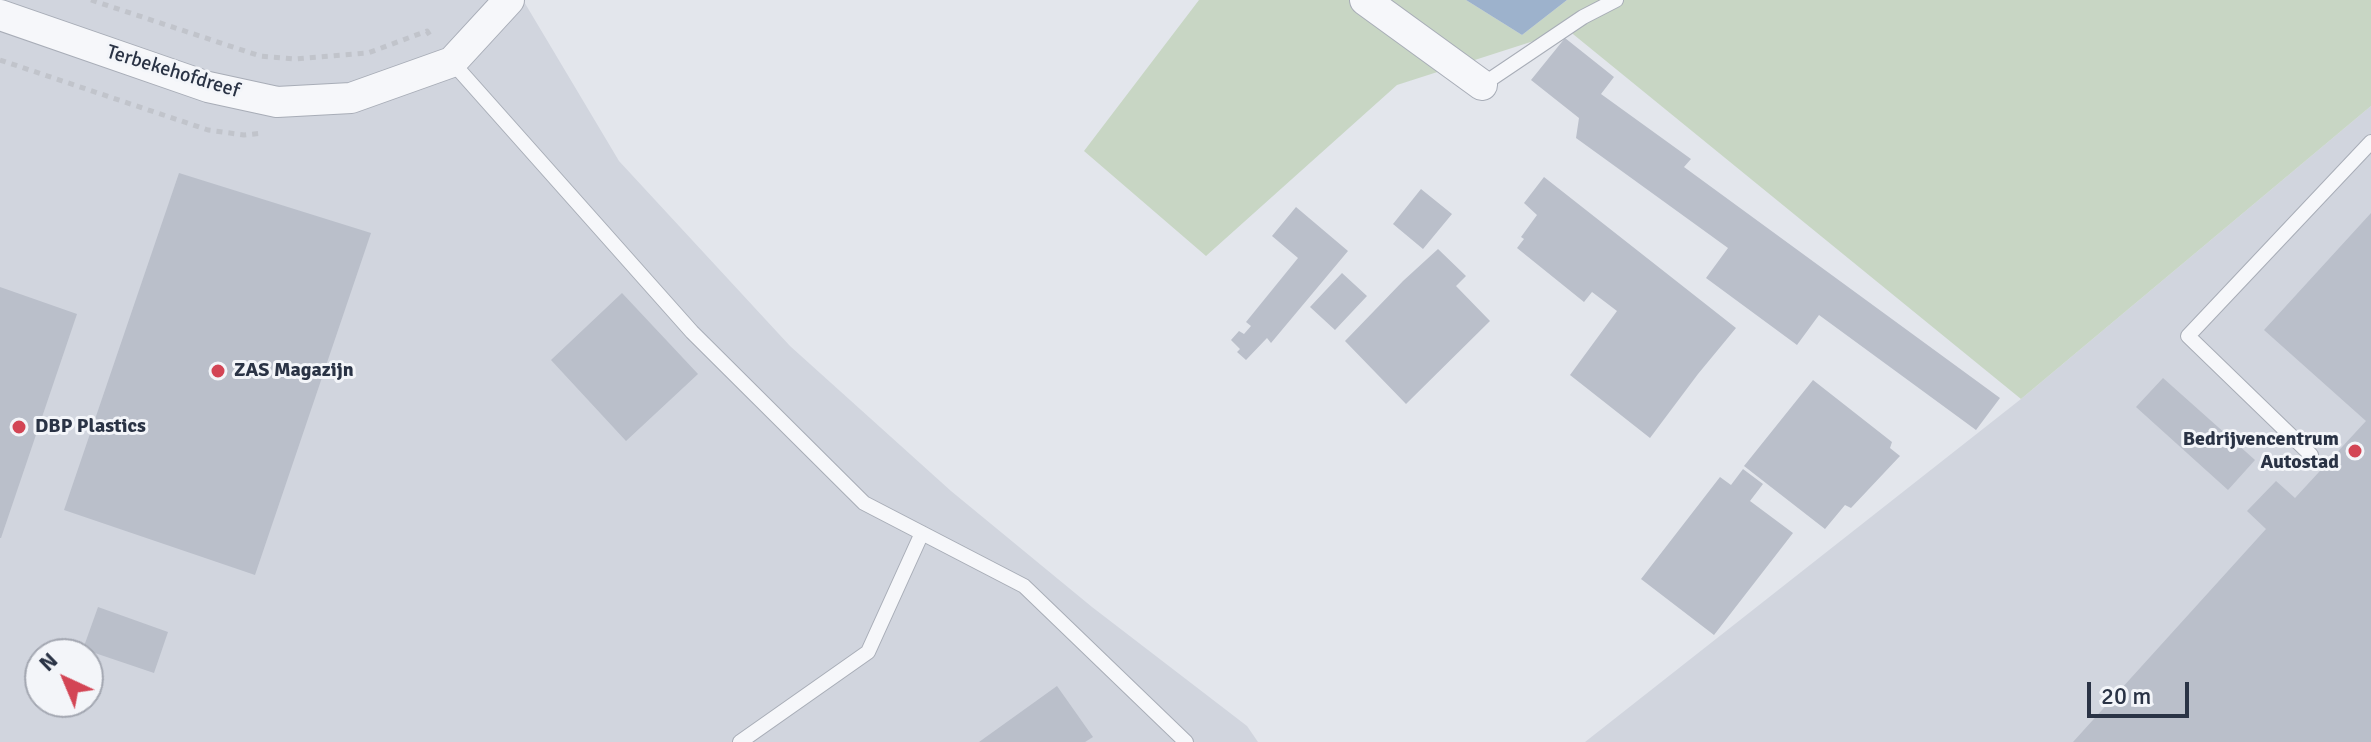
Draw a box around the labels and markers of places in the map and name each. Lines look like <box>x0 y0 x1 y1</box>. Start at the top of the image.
place label: ZAS Magazijn <box>234 359 354 383</box>
marker: ZAS Magazijn <box>209 362 227 380</box>
place label: DBP Plastics <box>35 415 146 439</box>
marker: DBP Plastics <box>10 418 28 436</box>
place label: Bedrijvencentrum Autostad <box>2183 428 2339 475</box>
marker: Bedrijvencentrum Autostad <box>2346 442 2364 460</box>

